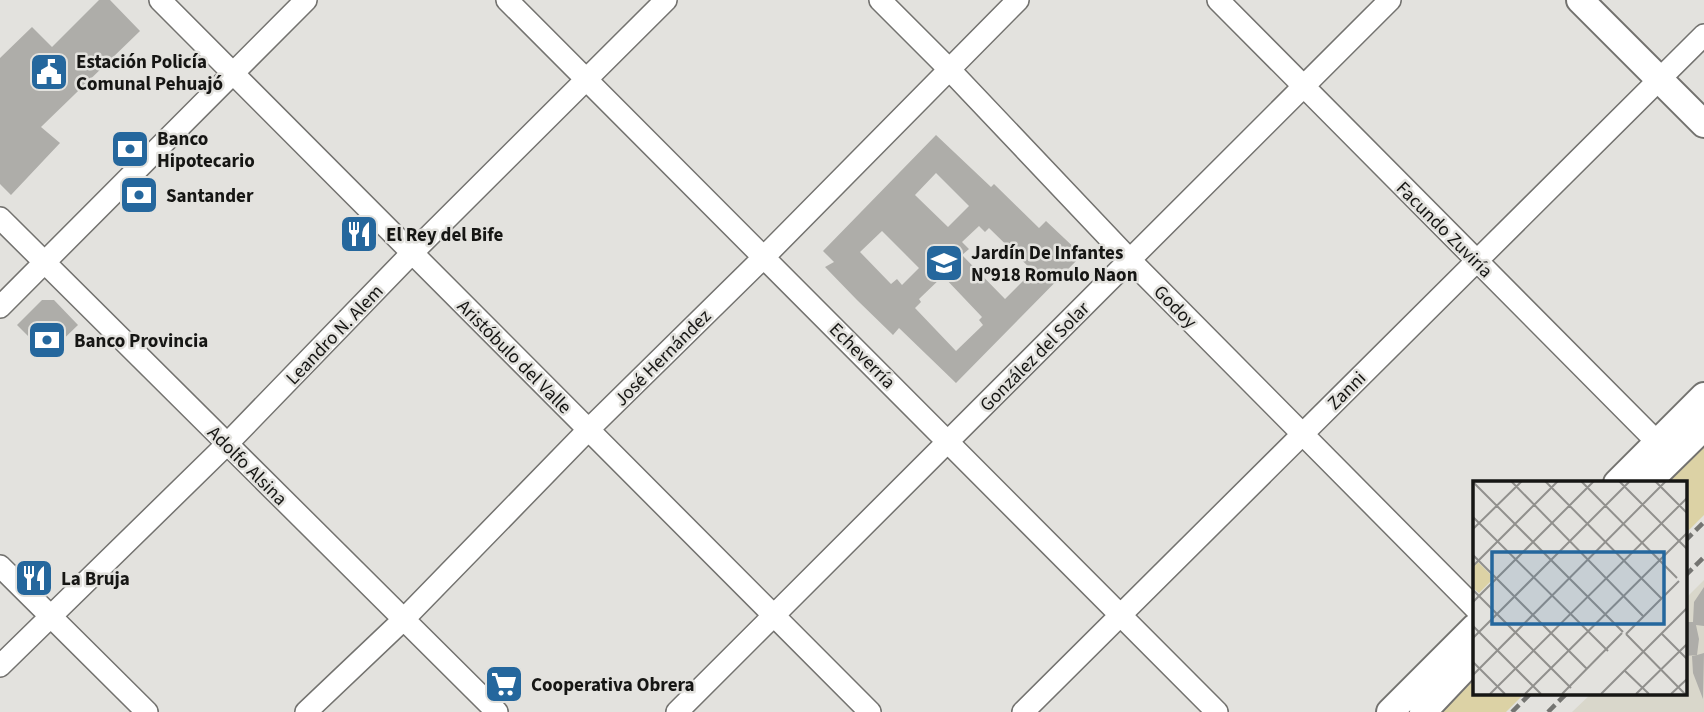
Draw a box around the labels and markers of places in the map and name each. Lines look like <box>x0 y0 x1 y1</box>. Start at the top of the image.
place label: Estación Policía Comunal Pehuajó <box>76 49 223 98</box>
public building icon: Estación Policía Comunal Pehuajó <box>28 51 70 93</box>
place label: Banco Hipotecario <box>157 126 255 175</box>
bank icon: Banco Hipotecario <box>109 128 151 170</box>
bank icon: Santander <box>118 174 160 216</box>
place label: Santander <box>166 183 254 210</box>
restaurant icon: El Rey del Bife <box>338 213 380 255</box>
place label: El Rey del Bife <box>386 222 504 249</box>
place label: Jardín De Infantes Nº918 Romulo Naon <box>971 240 1138 289</box>
school or university icon: Jardín De Infantes Nº918 Romulo Naon <box>923 242 965 284</box>
bank icon: Banco Provincia <box>26 319 68 361</box>
place label: Banco Provincia <box>74 328 208 355</box>
restaurant icon: La Bruja <box>13 557 55 599</box>
place label: La Bruja <box>61 566 130 593</box>
supermarket icon: Cooperativa Obrera <box>483 663 525 705</box>
place label: Cooperativa Obrera <box>531 672 695 699</box>

